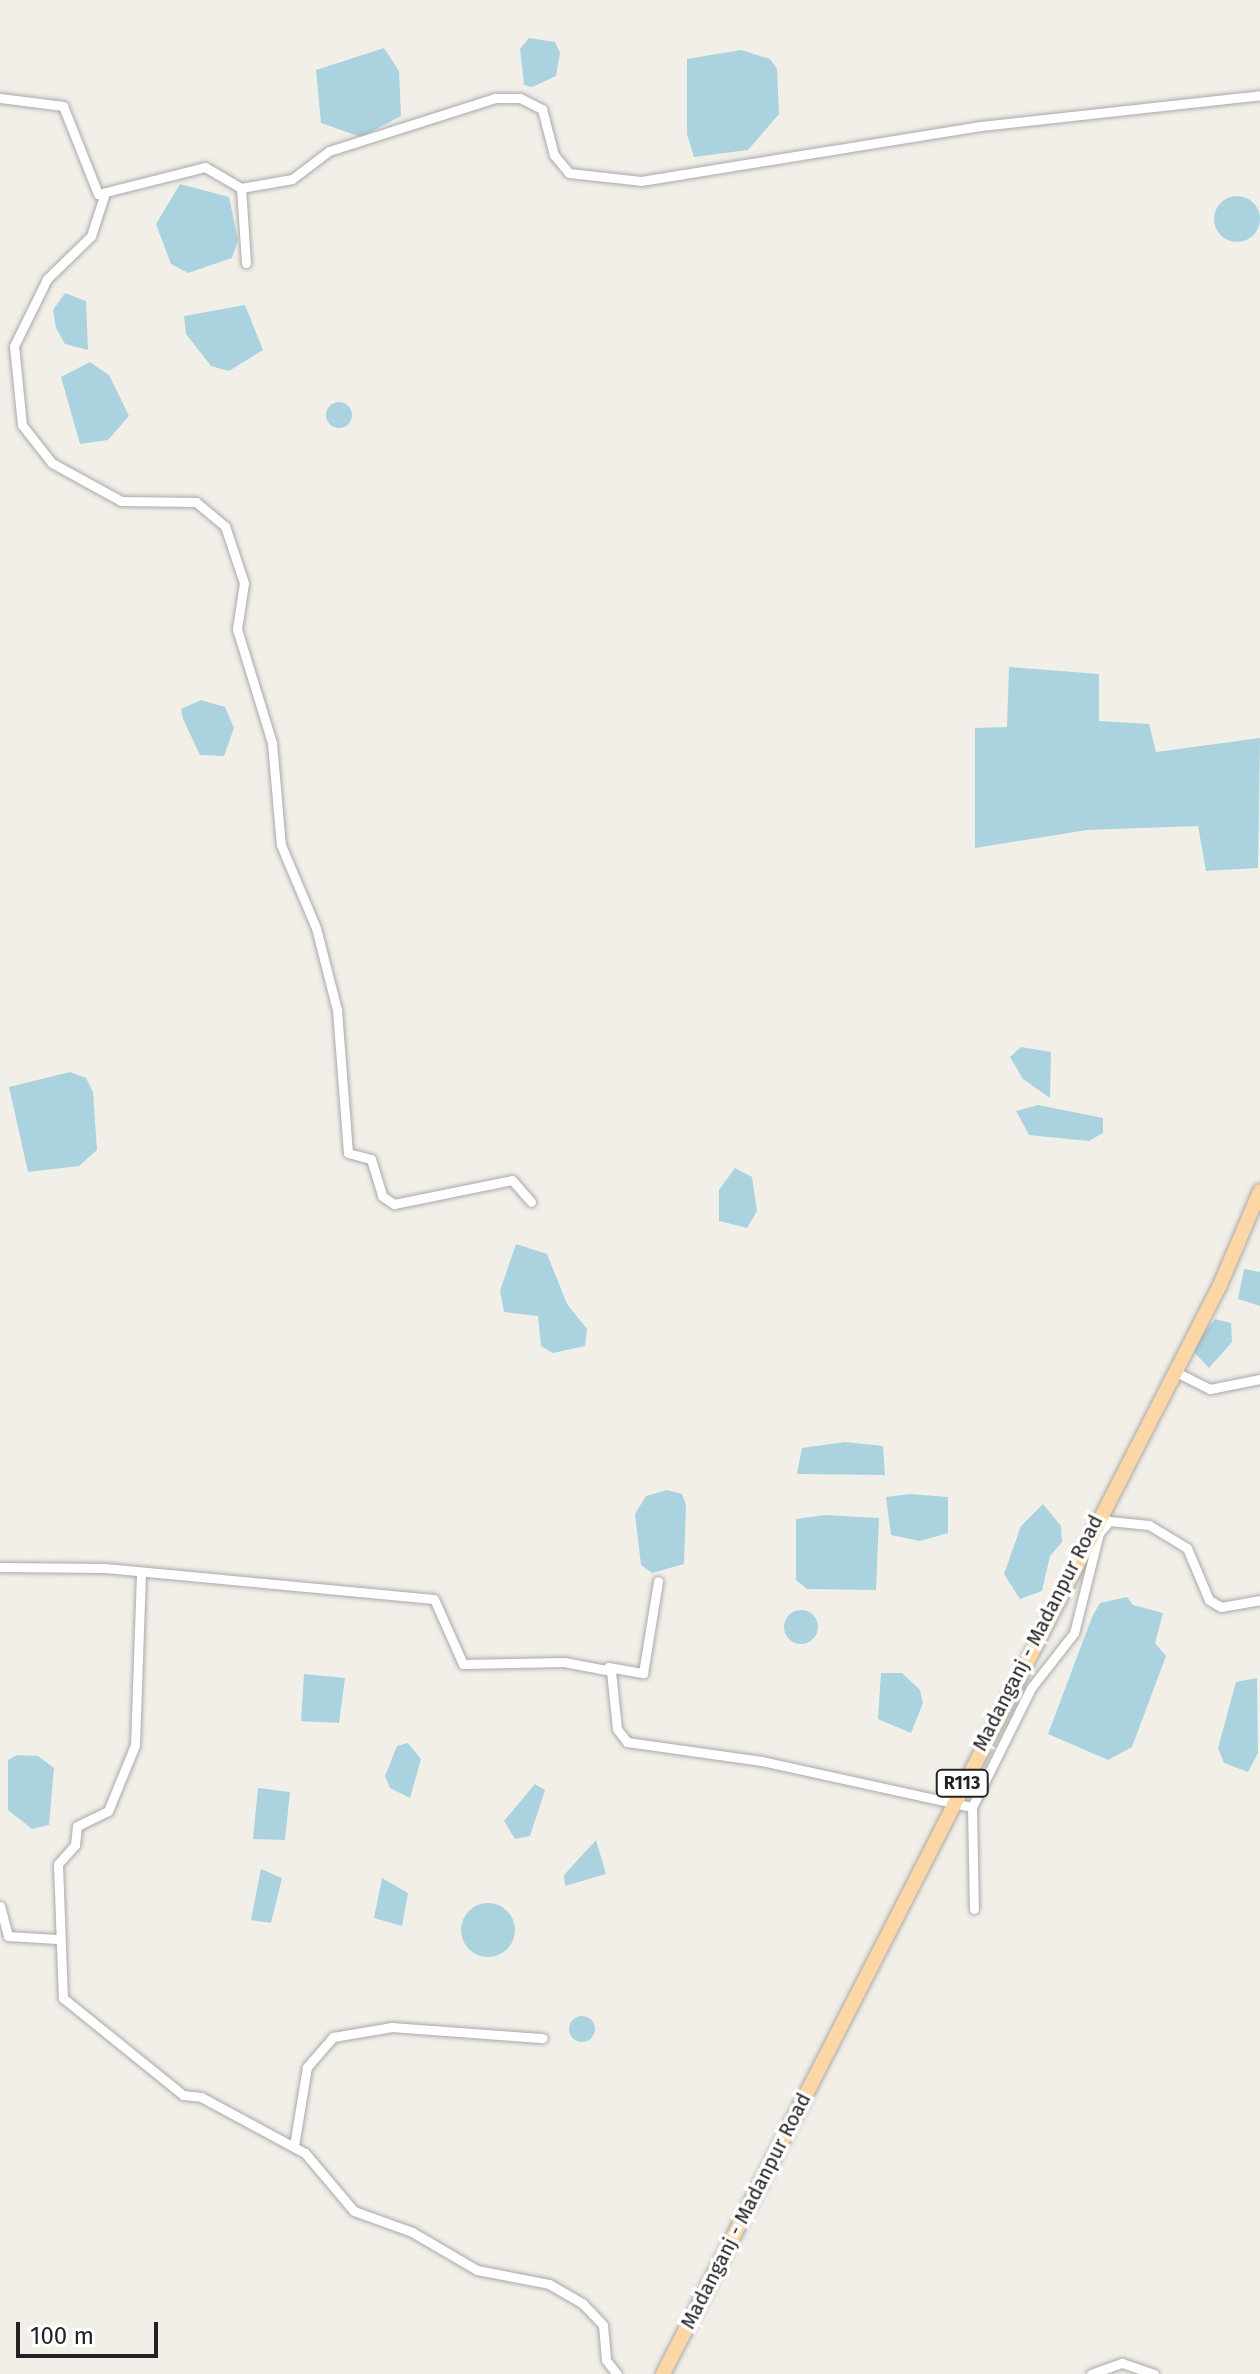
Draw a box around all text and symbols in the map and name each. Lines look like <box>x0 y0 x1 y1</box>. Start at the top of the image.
street label: Madanganj - Madanpur Road <box>968 1511 1108 1755</box>
road number: R113 <box>934 1769 990 1797</box>
street label: Madanganj - Madanpur Road <box>676 2089 816 2333</box>
scale bar <box>20 2306 162 2356</box>
text: 100 m <box>30 2322 94 2350</box>

